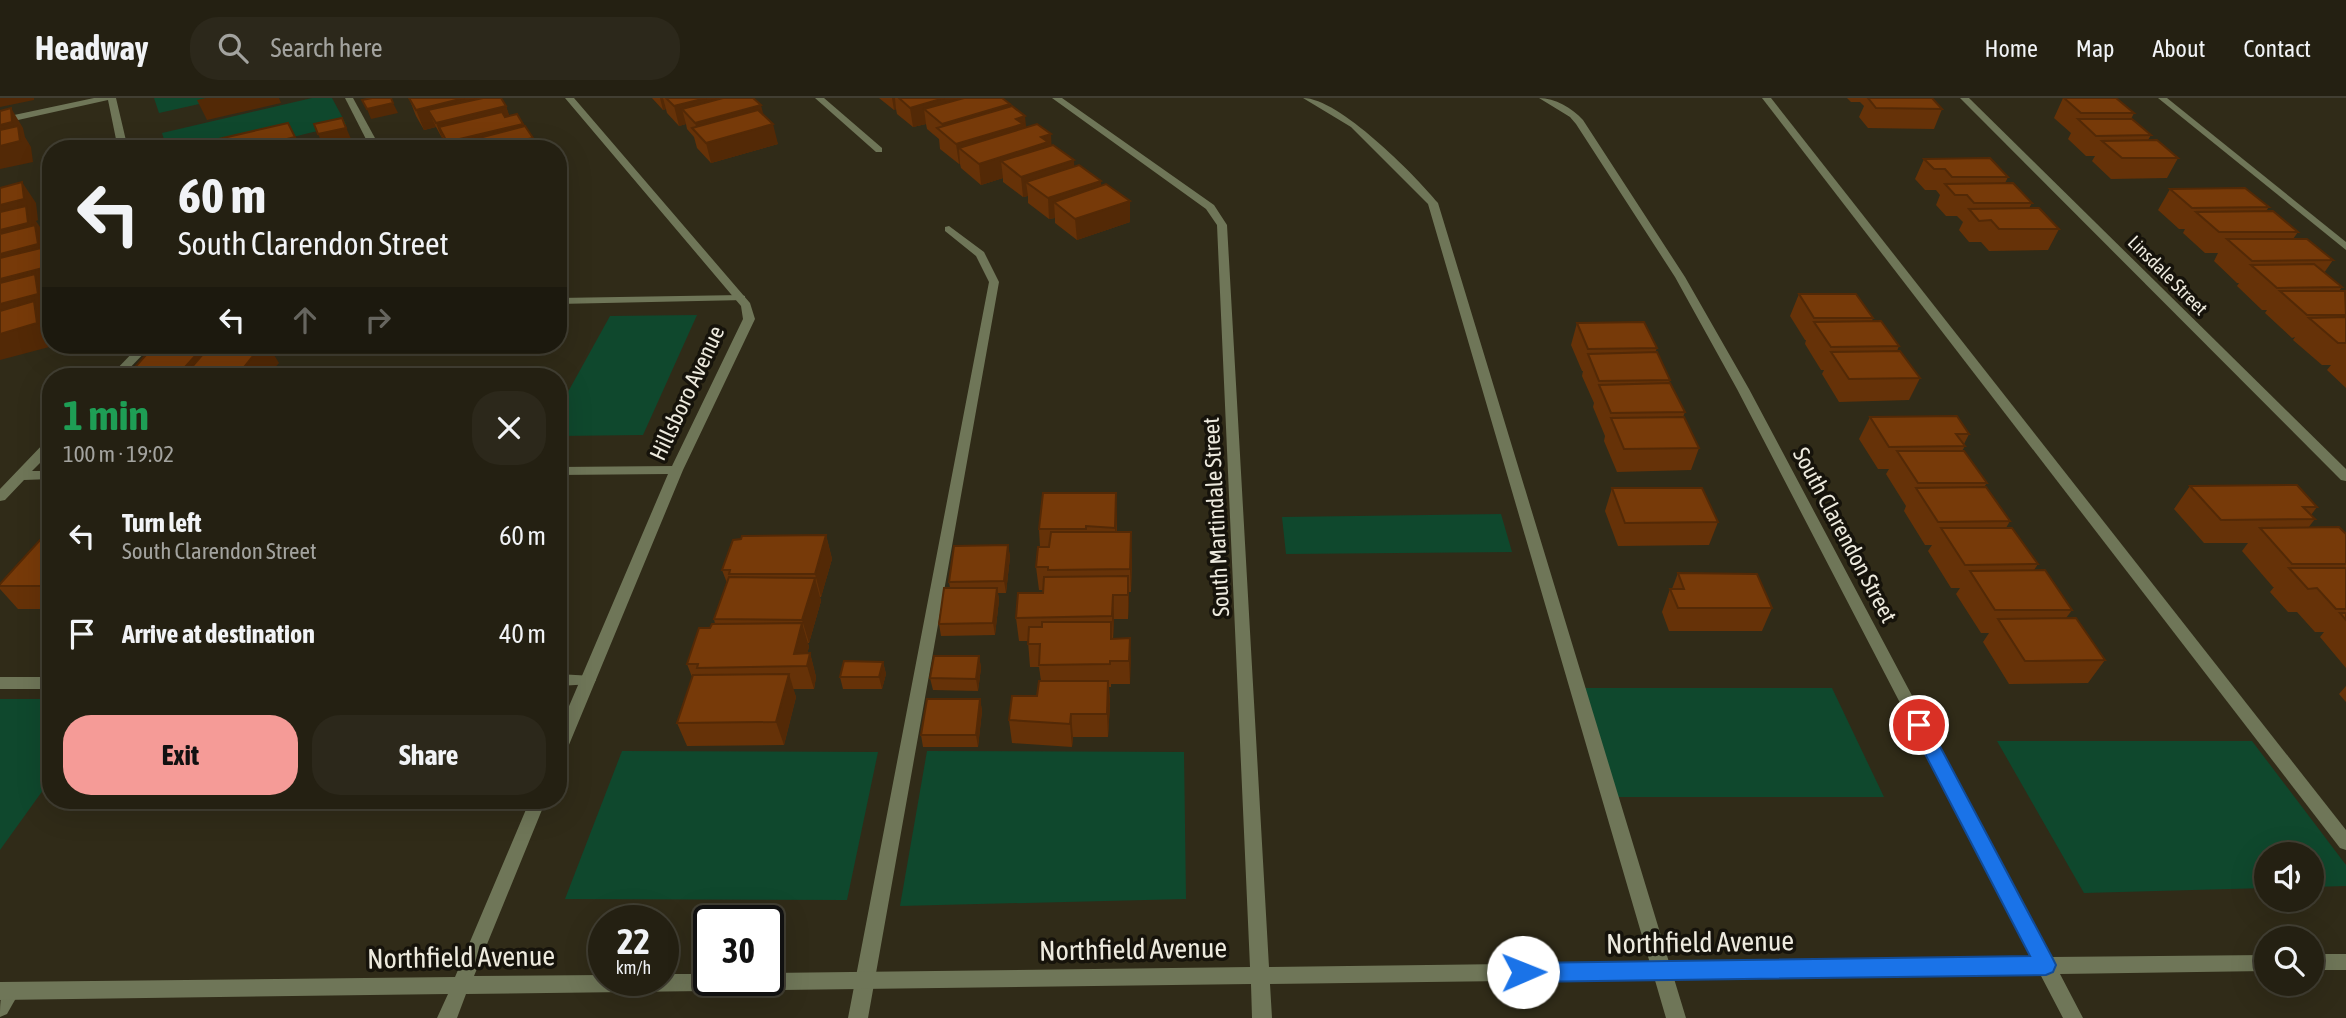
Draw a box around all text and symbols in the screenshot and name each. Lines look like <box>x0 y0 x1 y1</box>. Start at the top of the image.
search box <box>190 17 680 80</box>
text: Headway <box>35 29 148 67</box>
icon: search <box>214 29 252 67</box>
text: Search here <box>270 33 383 63</box>
text: Home <box>1984 35 2038 62</box>
text: Map <box>2076 35 2114 62</box>
text: About <box>2152 35 2205 62</box>
text: Contact <box>2243 35 2311 62</box>
text: 60 m <box>178 167 266 223</box>
icon: left <box>63 168 154 259</box>
text: South Clarendon Street <box>178 225 449 262</box>
street label: Linsdale Street <box>2124 231 2212 319</box>
icon: left <box>213 301 251 339</box>
icon: ahead <box>286 301 324 339</box>
icon: right <box>359 301 397 339</box>
street label: Hillsboro Avenue <box>645 322 729 464</box>
text: 1 min <box>63 391 149 439</box>
button: close <box>472 391 546 465</box>
street label: South Martindale Street <box>1198 417 1234 617</box>
text: 100 m · 19:02 <box>63 441 174 467</box>
street label: South Clarendon Street <box>1788 443 1902 627</box>
text: Turn left <box>122 508 202 538</box>
icon: left <box>63 517 101 555</box>
text: 60 m <box>499 521 546 551</box>
text: South Clarendon Street <box>122 538 317 564</box>
icon: arrive <box>63 615 101 653</box>
text: Arrive at destination <box>122 619 315 649</box>
text: 40 m <box>499 619 546 649</box>
pin <box>1889 695 1949 755</box>
icon: arrive <box>1900 706 1938 744</box>
button: Exit <box>63 715 298 795</box>
button: Share <box>312 715 546 795</box>
map controls <box>2254 842 2324 996</box>
button: sound <box>2254 842 2324 912</box>
speed limit sign: 30 <box>693 905 784 996</box>
text: 22 <box>617 921 650 961</box>
street label: Northfield Avenue <box>1606 924 1794 960</box>
button: search <box>2254 926 2324 996</box>
street label: Northfield Avenue <box>1039 931 1227 967</box>
position arrow <box>1486 935 1560 1009</box>
street label: Northfield Avenue <box>367 939 555 975</box>
text: km/h <box>616 957 651 978</box>

